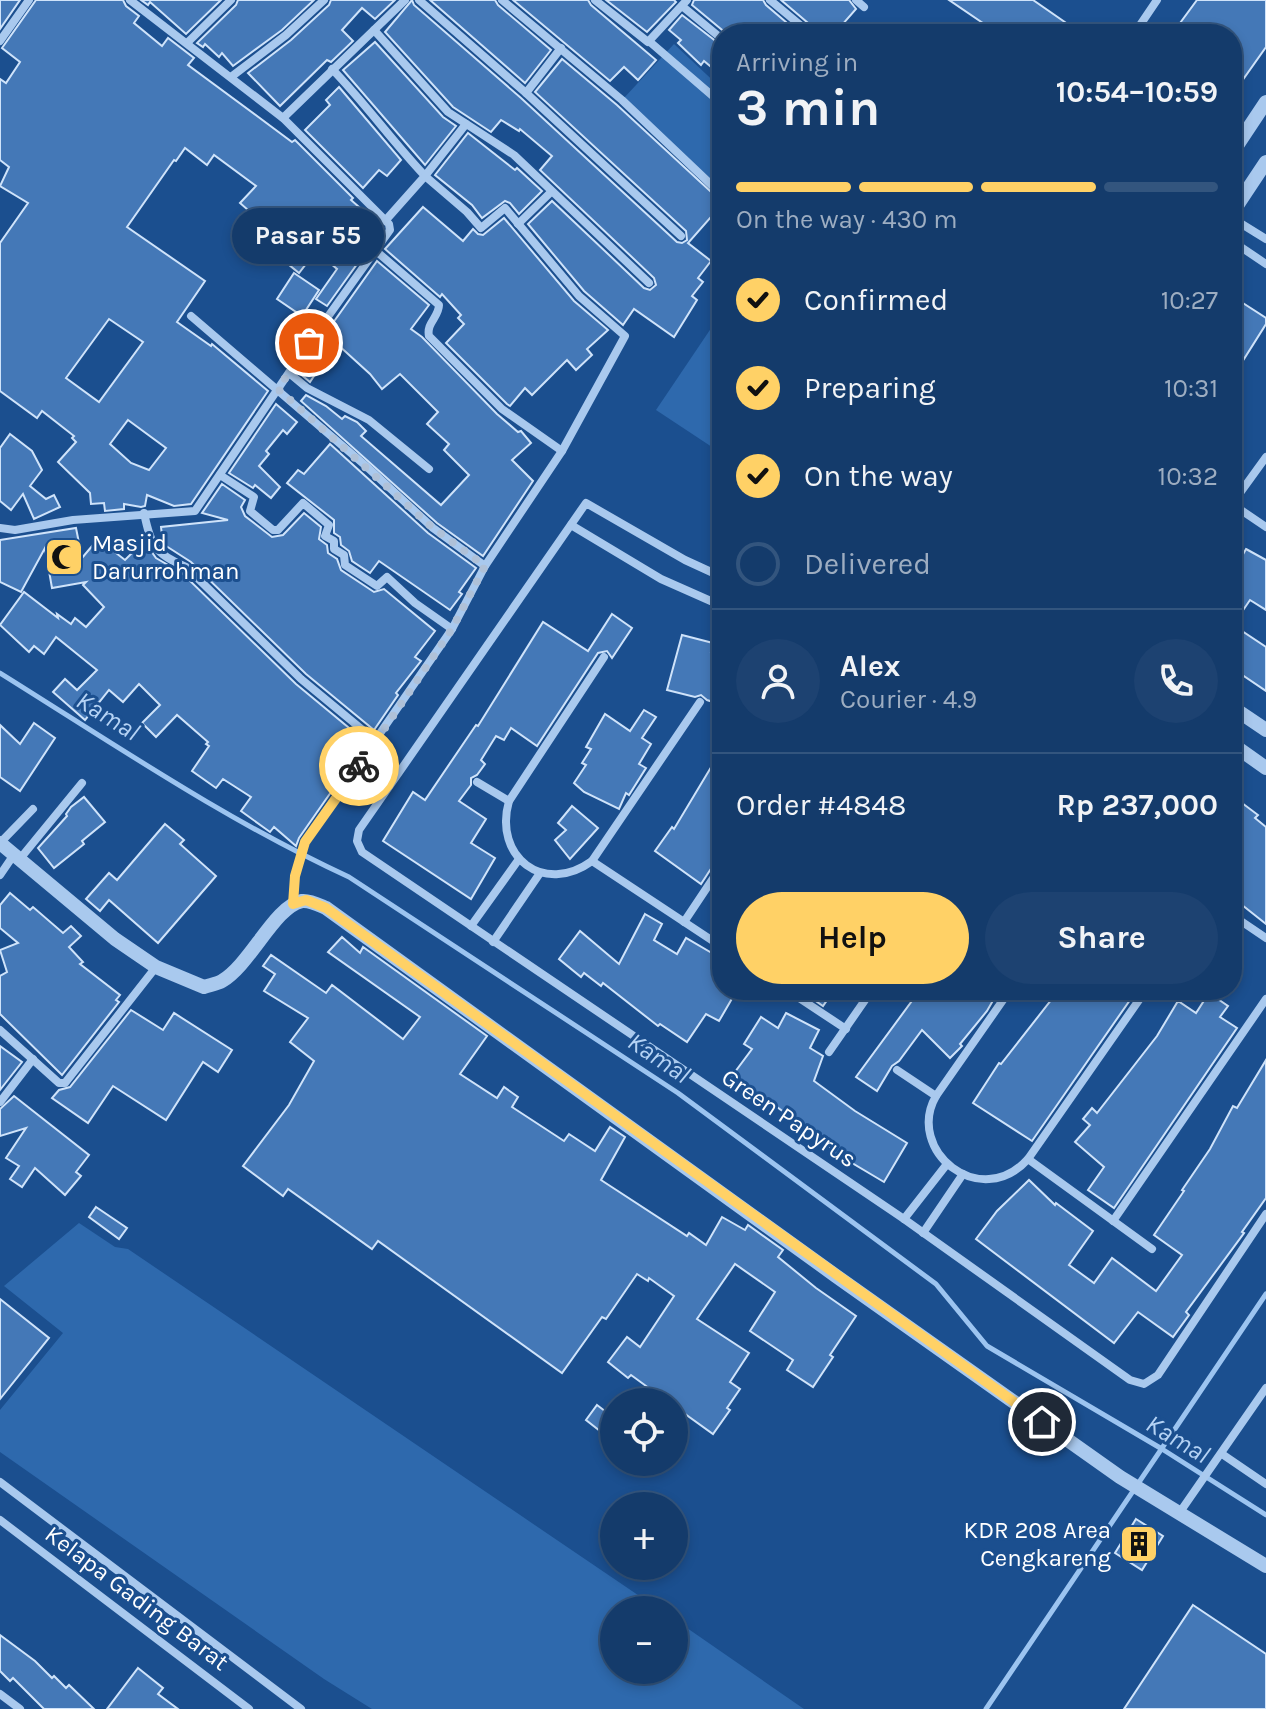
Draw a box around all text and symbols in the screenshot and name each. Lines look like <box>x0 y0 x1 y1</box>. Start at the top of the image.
text: Arriving in <box>736 47 858 78</box>
text: 10:54–10:59 <box>1056 74 1218 110</box>
text: 3 min <box>736 77 880 138</box>
text: On the way · 430 m <box>736 204 958 235</box>
callout: Pasar 55 <box>233 207 385 263</box>
text: Pasar 55 <box>255 220 361 251</box>
icon: check <box>736 278 780 322</box>
text: Confirmed <box>804 282 948 318</box>
text: 10:27 <box>1161 285 1218 316</box>
pin <box>275 309 343 377</box>
icon: bag <box>287 321 331 365</box>
icon: check <box>736 366 780 410</box>
text: Preparing <box>804 370 936 406</box>
text: 10:31 <box>1164 373 1218 404</box>
icon: check <box>736 454 780 498</box>
text: On the way <box>804 458 953 494</box>
text: 10:32 <box>1158 461 1218 492</box>
place label: Masjid Darurrohman <box>92 529 239 585</box>
mosque icon: Masjid Darurrohman <box>43 536 85 578</box>
text: Delivered <box>804 546 931 582</box>
button: person <box>736 639 820 723</box>
button: phone <box>1134 639 1218 723</box>
text: Alex <box>840 648 900 684</box>
text: Courier · 4.9 <box>840 684 977 715</box>
water label: Kamal <box>71 685 145 747</box>
courier <box>319 726 399 806</box>
icon: bike <box>337 744 381 788</box>
text: Order #4848 <box>736 787 907 823</box>
text: Rp 237,000 <box>1057 787 1218 823</box>
button: Help <box>736 892 969 984</box>
button: Share <box>985 892 1218 984</box>
water label: Kamal <box>622 1026 696 1090</box>
street label: Green Papyrus <box>716 1063 862 1173</box>
map controls <box>600 1388 688 1684</box>
button: locate <box>600 1388 688 1476</box>
pin <box>1008 1388 1076 1456</box>
icon: home <box>1020 1400 1064 1444</box>
water label: Kamal <box>1140 1408 1216 1470</box>
button: + <box>600 1492 688 1580</box>
place label: KDR 208 Area Cengkareng <box>964 1516 1111 1572</box>
street label: Kelapa Gading Barat <box>40 1520 234 1676</box>
building icon: KDR 208 Area Cengkareng <box>1118 1523 1160 1565</box>
button: − <box>600 1596 688 1684</box>

